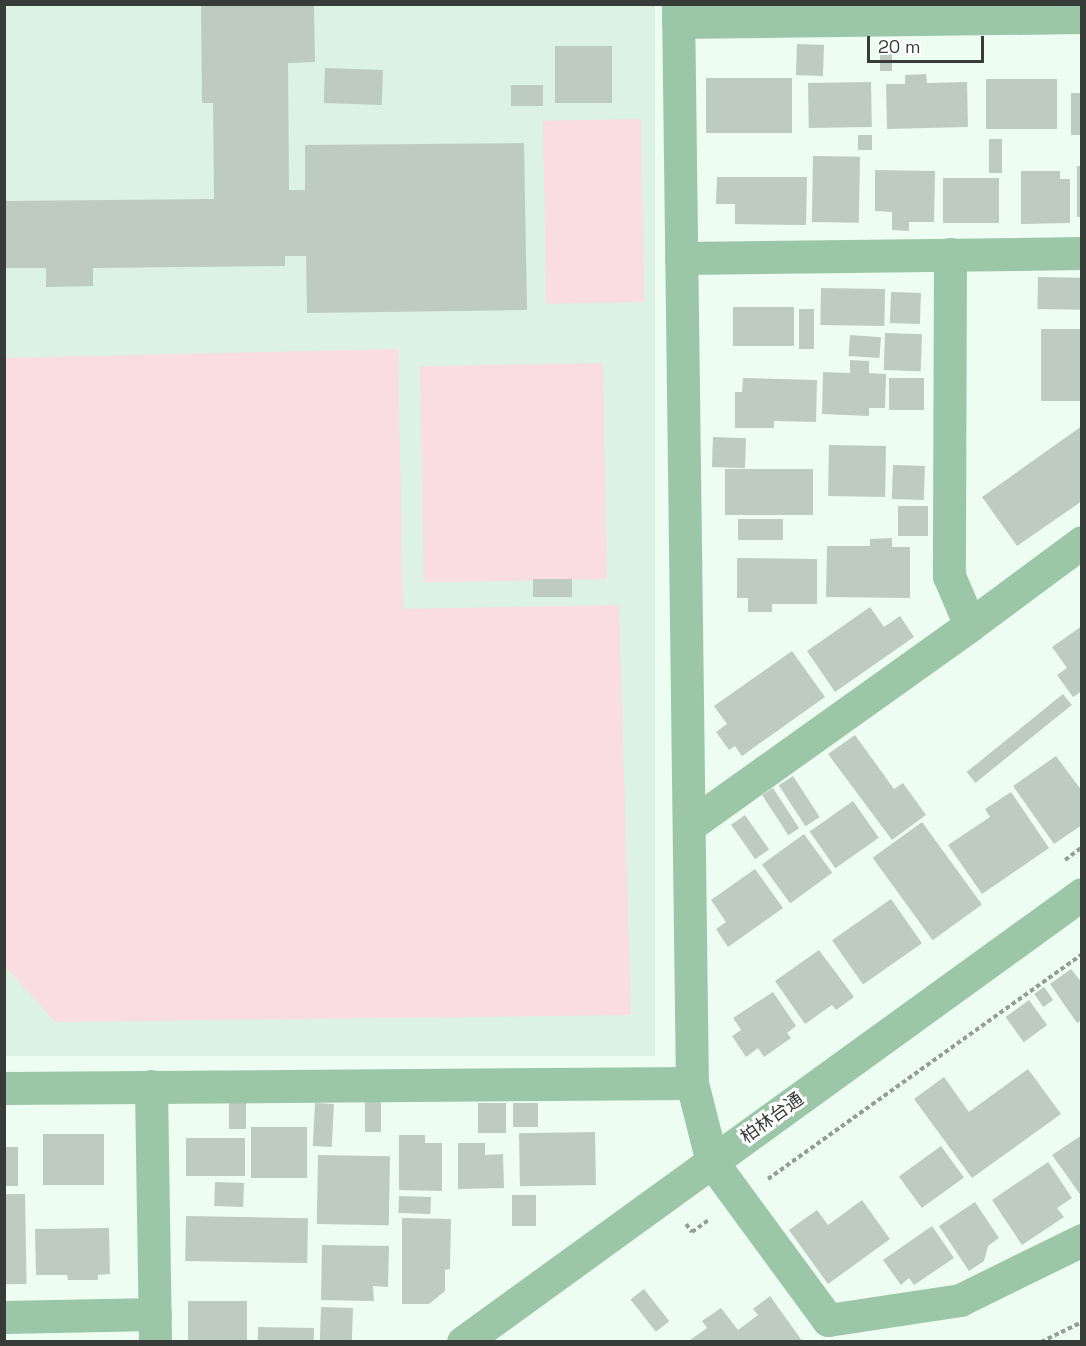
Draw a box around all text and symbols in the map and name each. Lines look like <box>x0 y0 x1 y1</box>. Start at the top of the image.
scale bar <box>870 24 987 62</box>
text: 20 m <box>878 35 921 58</box>
street label: 柏林台通 <box>737 1088 807 1148</box>

